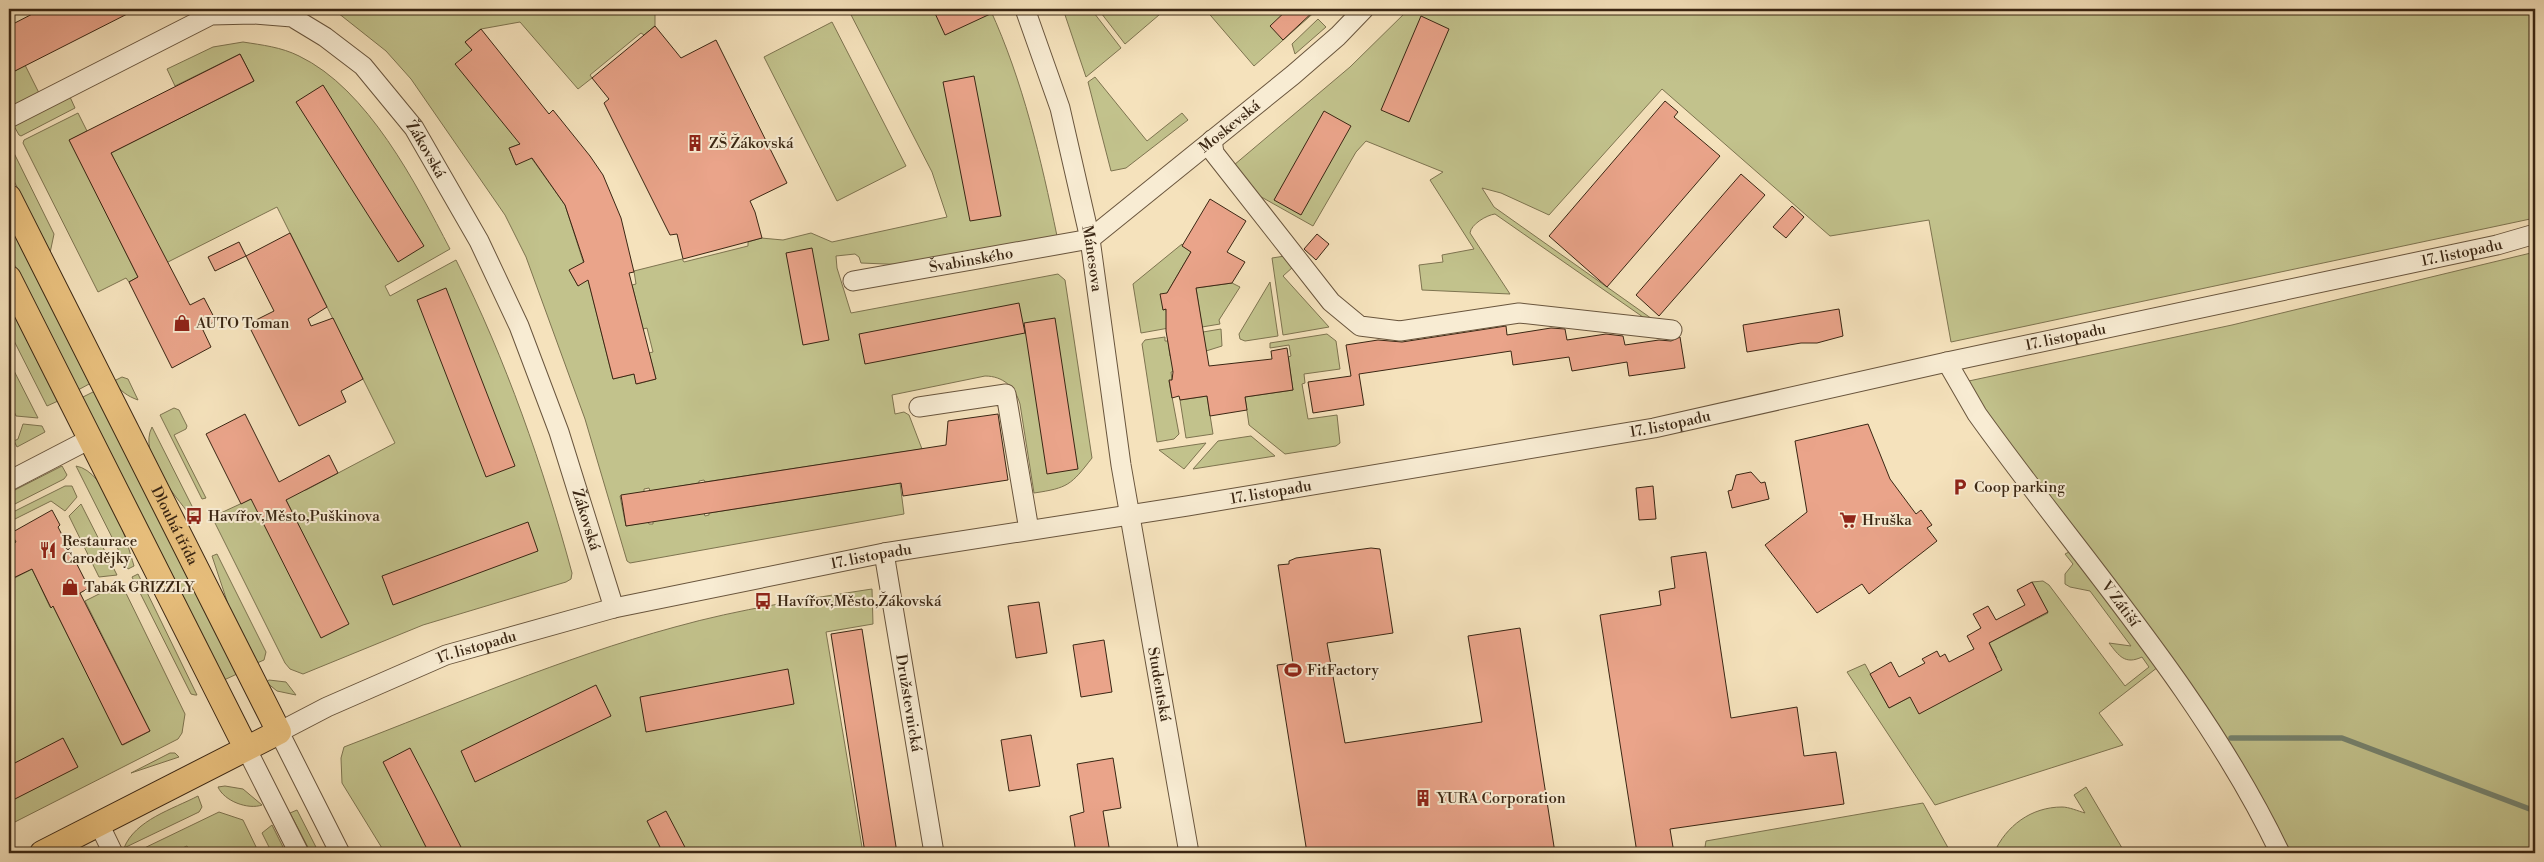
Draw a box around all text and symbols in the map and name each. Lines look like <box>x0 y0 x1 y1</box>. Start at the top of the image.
street label: Moskevská <box>1195 96 1264 157</box>
street label: Žákovská <box>402 116 450 182</box>
building icon: ZŠ Žákovská <box>685 133 705 153</box>
place label: ZŠ Žákovská <box>709 133 794 153</box>
street label: Mánesova <box>1078 223 1107 293</box>
street label: 17. listopadu <box>2419 234 2505 270</box>
street label: Švabinského <box>927 243 1015 277</box>
shop icon: AUTO Toman <box>172 313 192 333</box>
place label: AUTO Toman <box>195 314 289 333</box>
street label: 17. listopadu <box>2023 319 2108 355</box>
street label: 17. listopadu <box>1628 406 1713 441</box>
street label: 17. listopadu <box>1229 476 1313 508</box>
parking icon: Coop parking <box>1950 477 1970 497</box>
place label: Coop parking <box>1974 478 2065 497</box>
street label: Dlouhá třída <box>147 483 203 569</box>
street label: Žákovská <box>568 486 605 553</box>
bus stop icon: Havířov,Město,Puškinova <box>184 506 204 526</box>
place label: Havířov,Město,Puškinova <box>208 507 380 526</box>
supermarket icon: Hruška <box>1838 510 1858 530</box>
place label: Hruška <box>1862 511 1912 530</box>
place label: Restaurace Čarodějky <box>62 532 137 568</box>
street label: 17. listopadu <box>829 539 913 573</box>
restaurant icon: Restaurace Čarodějky <box>38 540 58 560</box>
street label: V Zátiší <box>2096 576 2145 631</box>
shop icon: Tabák GRIZZLY <box>60 577 80 597</box>
place label: Tabák GRIZZLY <box>84 578 195 597</box>
bus stop icon: Havířov,Město,Žákovská <box>753 591 773 611</box>
place label: Havířov,Město,Žákovská <box>777 591 942 611</box>
street label: 17. listopadu <box>433 626 519 668</box>
street label: Studentská <box>1144 645 1175 723</box>
street label: Družstevnická <box>892 653 927 754</box>
sports icon: FitFactory <box>1283 660 1303 680</box>
place label: FitFactory <box>1307 661 1379 680</box>
building icon: YURA Corporation <box>1413 788 1433 808</box>
place label: YURA Corporation <box>1436 789 1566 808</box>

